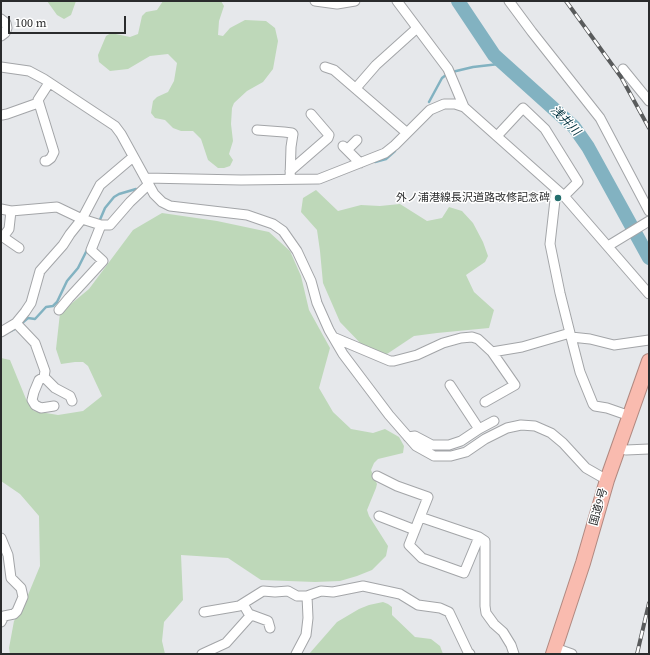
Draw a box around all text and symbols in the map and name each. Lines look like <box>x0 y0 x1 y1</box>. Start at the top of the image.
scale bar <box>10 8 128 34</box>
text: 100 m <box>15 15 47 31</box>
water label: 浅井川 <box>547 103 583 139</box>
place label: 外ノ浦港線長沢道路改修記念碑 <box>396 191 550 205</box>
marker: 外ノ浦港線長沢道路改修記念碑 <box>553 193 563 203</box>
street label: 国道9号 <box>587 487 611 527</box>

